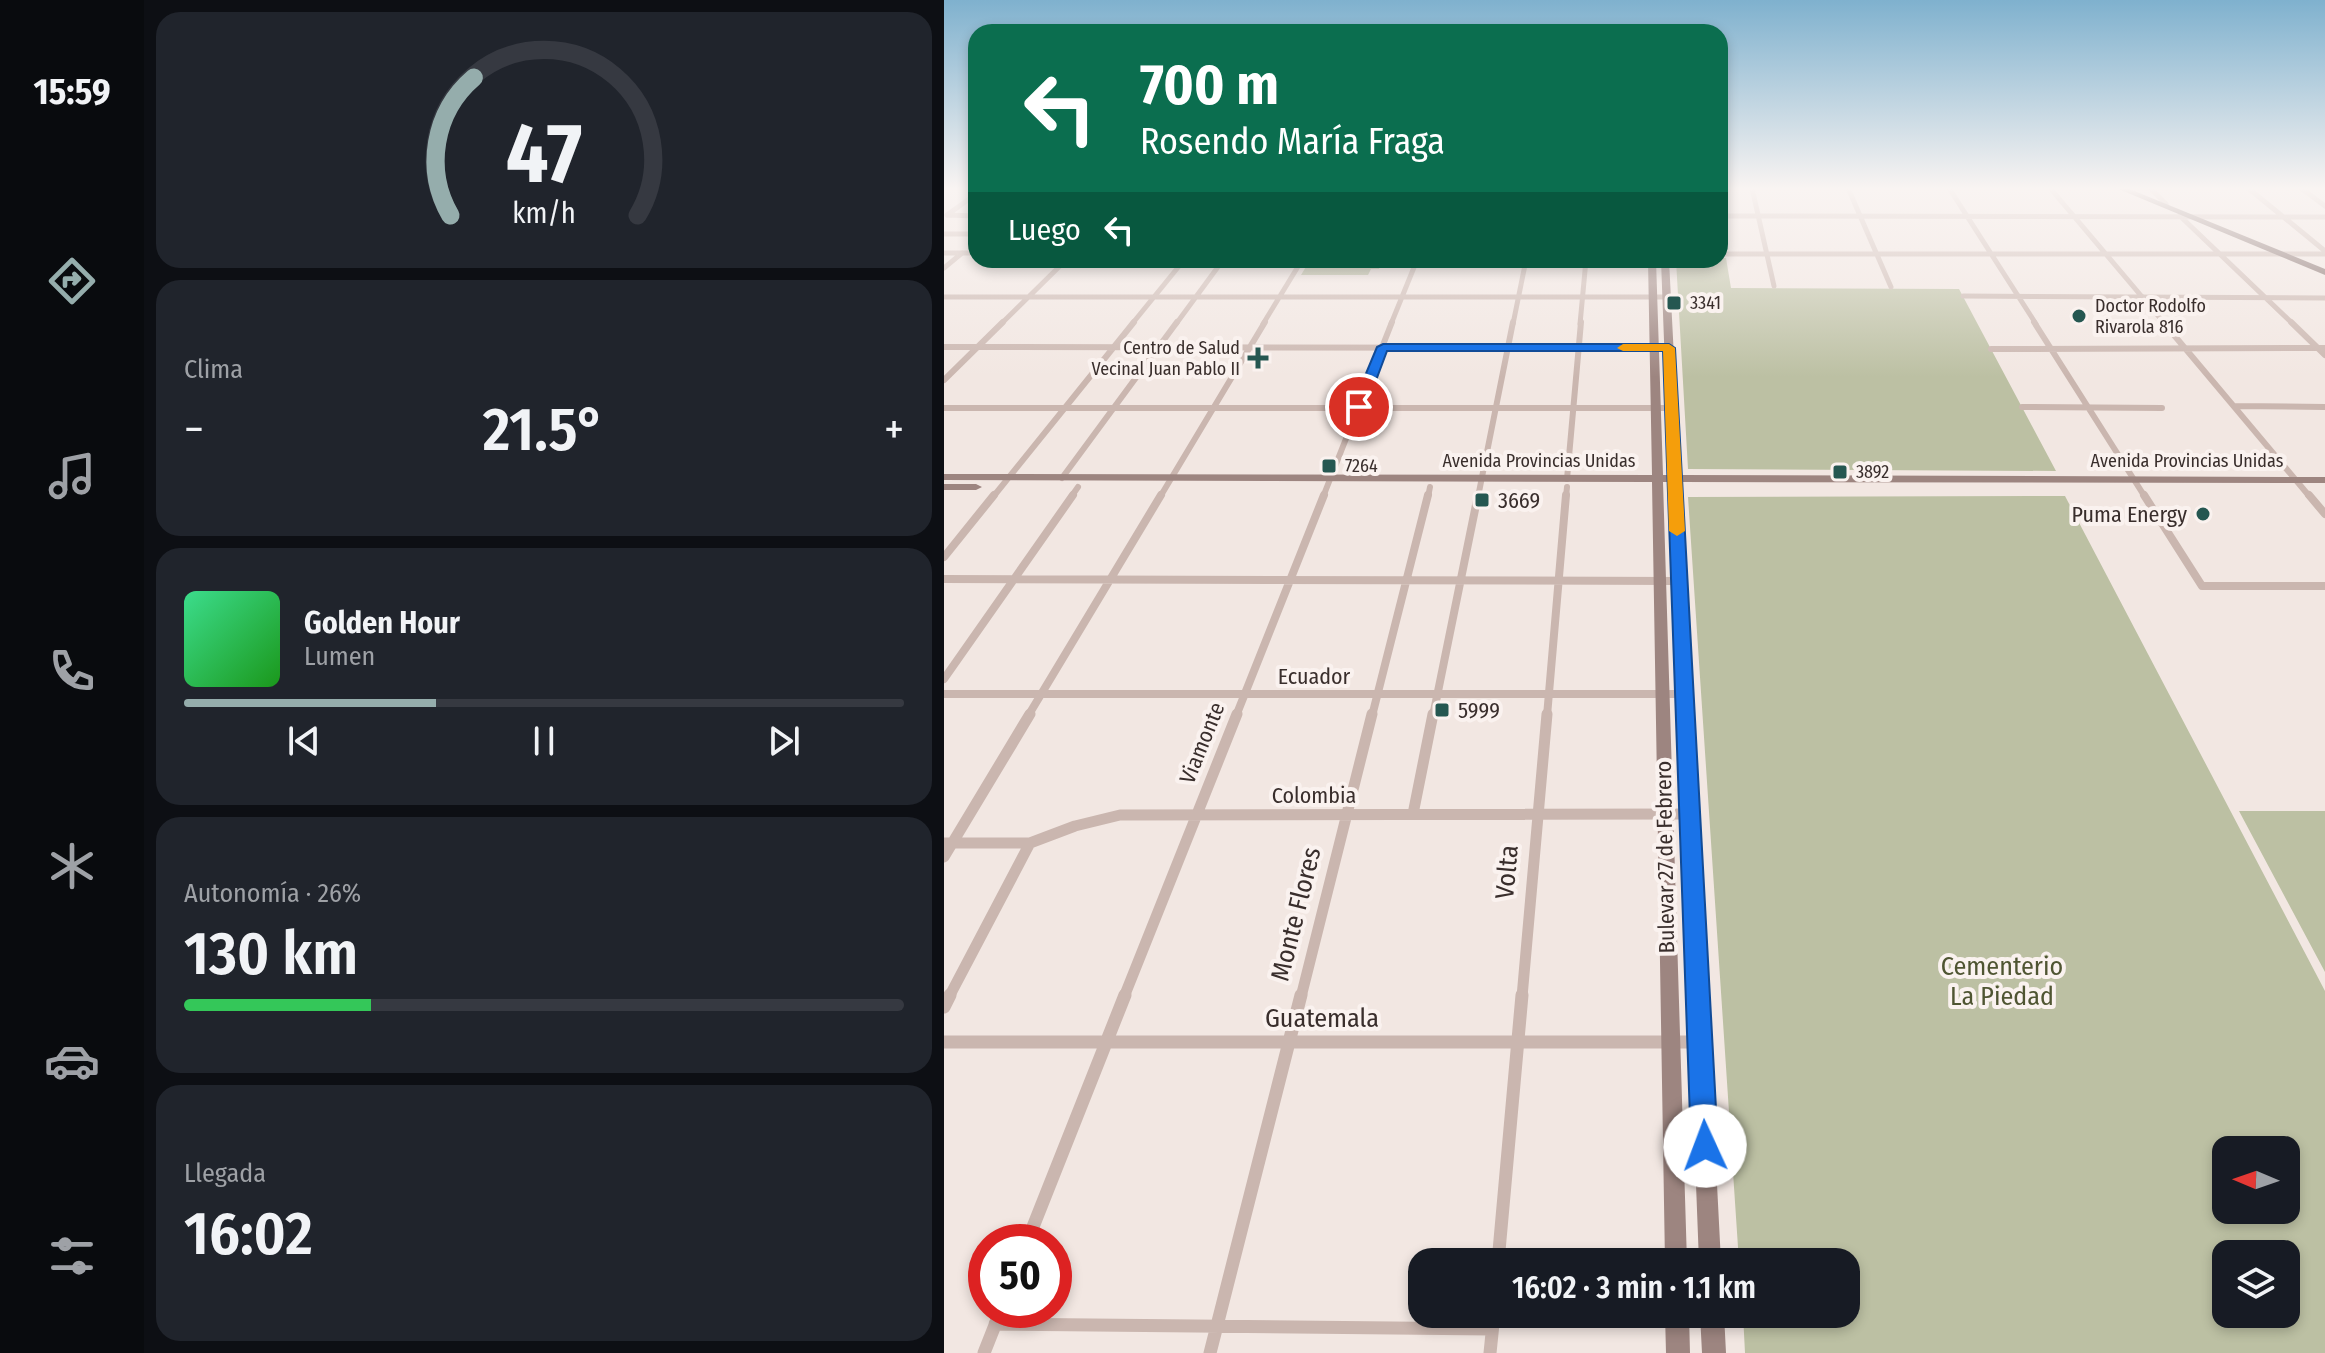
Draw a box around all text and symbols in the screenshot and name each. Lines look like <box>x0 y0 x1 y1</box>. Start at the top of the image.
text: 700 m <box>1140 52 1279 119</box>
icon: left <box>1008 56 1112 160</box>
text: 15:59 <box>33 70 111 114</box>
text: 47 <box>506 104 582 204</box>
text: Rosendo María Fraga <box>1140 120 1445 164</box>
text: km/h <box>512 196 576 231</box>
icon: left <box>1097 208 1141 252</box>
text: Luego <box>1008 212 1081 248</box>
icon: directions <box>44 253 100 309</box>
place label: 3341 <box>1690 292 1721 314</box>
marker: 3341 <box>1665 294 1683 312</box>
place label: Doctor Rodolfo Rivarola 816 <box>2095 295 2206 338</box>
marker: Doctor Rodolfo Rivarola 816 <box>2070 307 2088 325</box>
place label: Centro de Salud Vecinal Juan Pablo II <box>1092 337 1240 380</box>
marker: Centro de Salud Vecinal Juan Pablo II <box>1247 347 1269 369</box>
text: Clima <box>184 354 243 385</box>
pin <box>1325 373 1393 441</box>
icon: arrive <box>1337 385 1381 429</box>
text: 21.5° <box>483 394 605 466</box>
text: − <box>184 403 204 456</box>
text: + <box>884 403 904 456</box>
icon: music <box>44 448 100 504</box>
street label: Avenida Provincias Unidas <box>1443 450 1636 472</box>
street label: Avenida Provincias Unidas <box>2091 450 2284 472</box>
place label: 7264 <box>1345 455 1378 477</box>
marker: 7264 <box>1320 457 1338 475</box>
place label: 3892 <box>1856 461 1889 483</box>
marker: 3892 <box>1831 463 1849 481</box>
place label: 3669 <box>1498 487 1540 514</box>
marker: 3669 <box>1473 491 1491 509</box>
place label: Puma Energy <box>2072 501 2187 528</box>
marker: Puma Energy <box>2194 505 2212 523</box>
text: Golden Hour <box>304 605 460 641</box>
text: Lumen <box>304 641 375 672</box>
icon: phone <box>44 643 100 699</box>
street label: Ecuador <box>1278 663 1351 690</box>
place label: 5999 <box>1458 697 1500 724</box>
street label: Viamonte <box>1173 698 1231 788</box>
marker: 5999 <box>1433 701 1451 719</box>
icon: previous <box>282 719 326 763</box>
icon: pause <box>522 719 566 763</box>
icon: next <box>762 719 806 763</box>
street label: Bulevar 27 de Febrero <box>1650 760 1680 954</box>
street label: Colombia <box>1272 782 1356 809</box>
icon: climate <box>44 838 100 894</box>
street label: Monte Flores <box>1264 844 1328 984</box>
street label: Volta <box>1489 844 1525 900</box>
text: Autonomía · 26% <box>184 878 361 909</box>
text: 130 km <box>184 918 358 990</box>
park label: Cementerio La Piedad <box>1941 951 2063 1012</box>
street label: Guatemala <box>1265 1003 1379 1034</box>
icon: car <box>44 1033 100 1089</box>
position arrow <box>1663 1104 1747 1188</box>
north arrow <box>2212 1136 2300 1224</box>
map controls <box>2212 1136 2300 1328</box>
text: Llegada <box>184 1158 266 1189</box>
text: 16:02 <box>184 1198 313 1270</box>
speed limit sign: 50 <box>968 1224 1072 1328</box>
icon: filters <box>44 1228 100 1284</box>
button: layers <box>2212 1240 2300 1328</box>
text: 16:02 · 3 min · 1.1 km <box>1512 1270 1756 1306</box>

